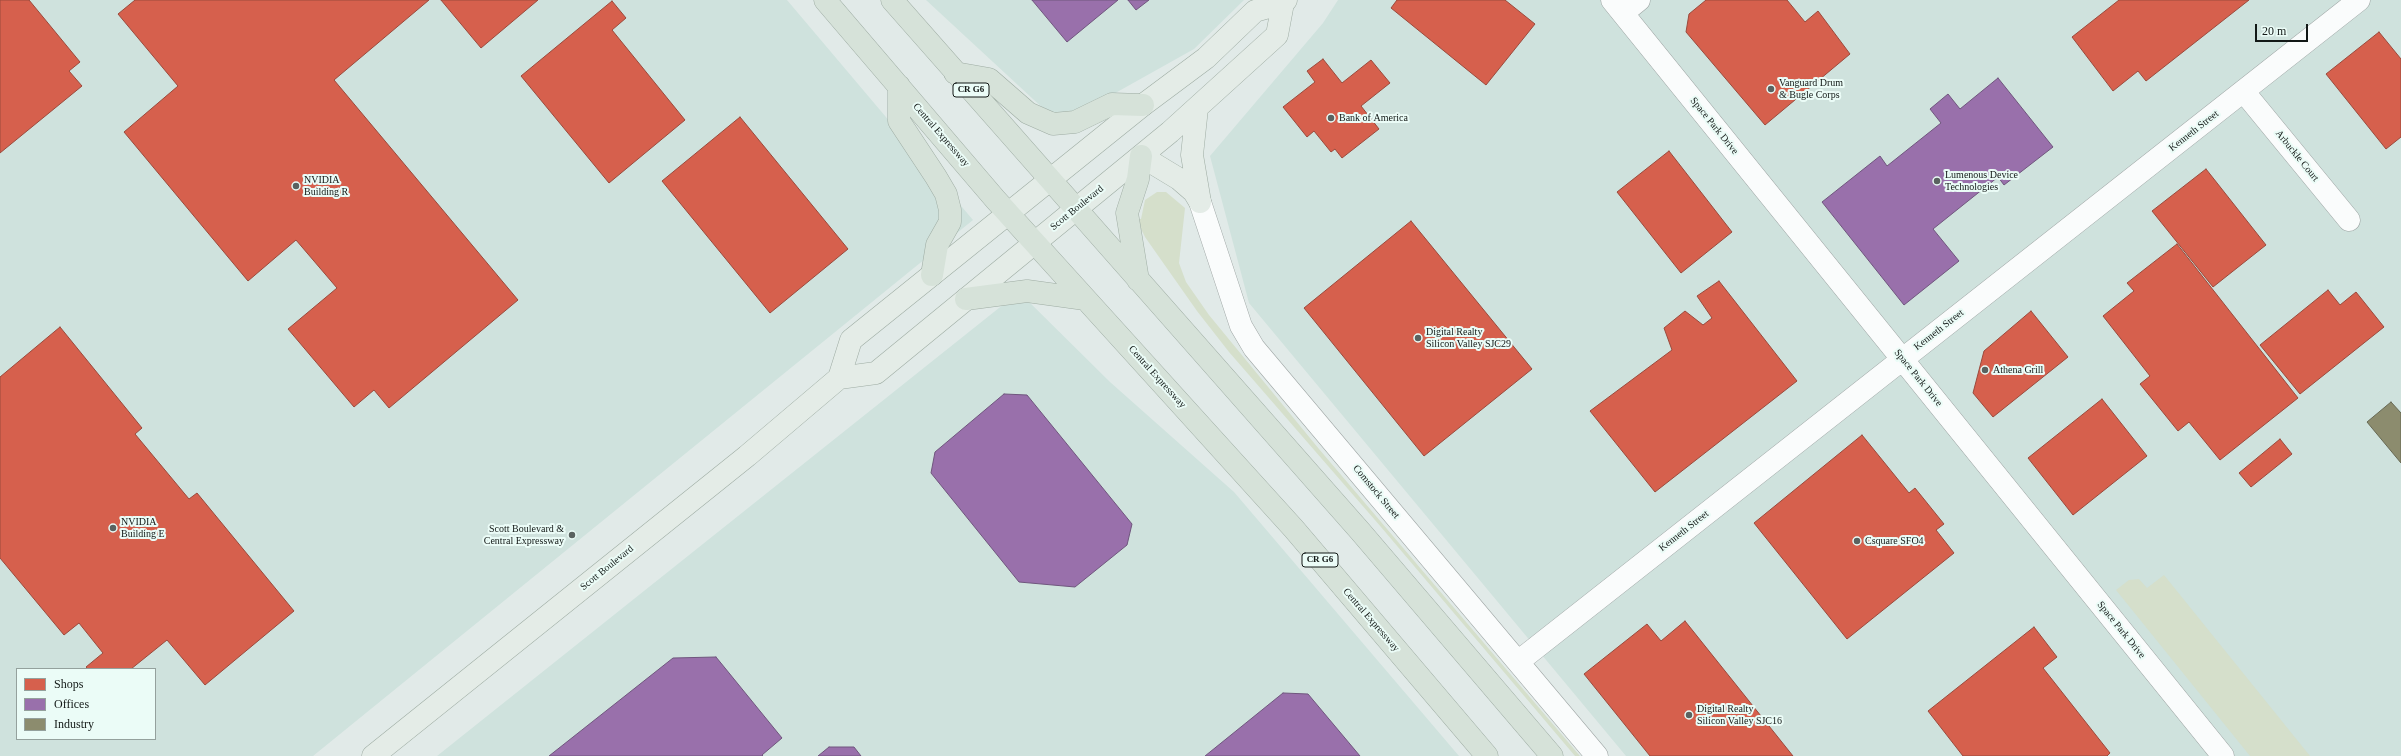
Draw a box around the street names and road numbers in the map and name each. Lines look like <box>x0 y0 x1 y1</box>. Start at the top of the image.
road number: CR G6 <box>953 83 989 97</box>
street label: Space Park Drive <box>1687 95 1741 157</box>
street label: Central Expressway <box>910 101 972 169</box>
street label: Kenneth Street <box>2167 108 2221 154</box>
street label: Arbuckle Court <box>2273 128 2321 184</box>
street label: Scott Boulevard <box>1048 183 1106 233</box>
street label: Kenneth Street <box>1912 307 1966 353</box>
street label: Central Expressway <box>1126 343 1188 411</box>
street label: Space Park Drive <box>1891 347 1945 409</box>
street label: Comstock Street <box>1350 463 1402 521</box>
street label: Kenneth Street <box>1657 508 1711 554</box>
street label: Scott Boulevard <box>578 543 636 593</box>
road number: CR G6 <box>1302 553 1338 567</box>
street label: Central Expressway <box>1340 586 1402 654</box>
street label: Space Park Drive <box>2094 599 2148 661</box>

